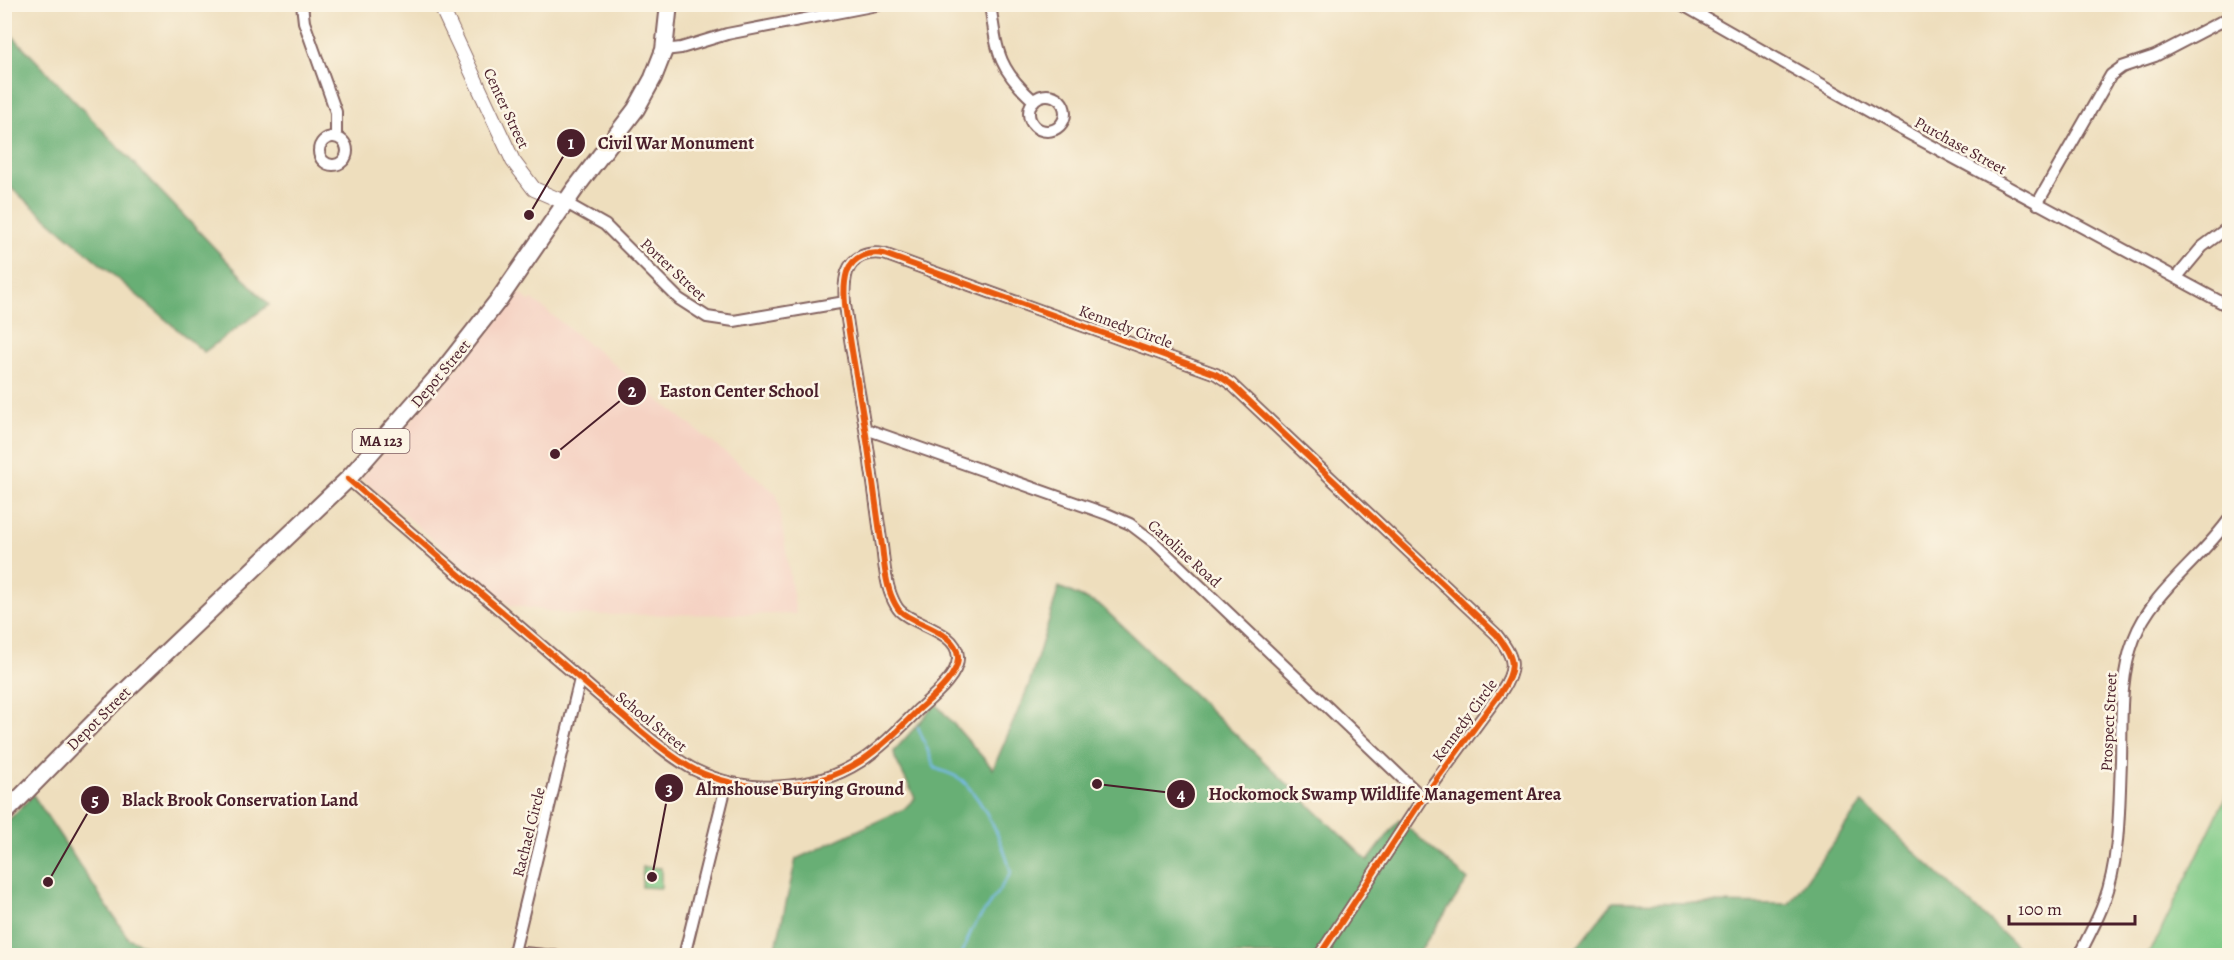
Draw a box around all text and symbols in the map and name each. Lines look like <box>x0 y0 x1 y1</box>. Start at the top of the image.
street label: Center Street <box>478 64 534 152</box>
street label: Purchase Street <box>1910 111 2011 180</box>
callout: Civil War Monument <box>556 125 766 161</box>
text: 1 <box>568 131 575 155</box>
text: Civil War Monument <box>598 131 754 155</box>
street label: Porter Street <box>635 233 711 306</box>
street label: Kennedy Circle <box>1076 300 1176 354</box>
street label: Depot Street <box>406 335 476 412</box>
callout: Easton Center School <box>617 373 830 409</box>
text: 2 <box>628 379 637 403</box>
text: Easton Center School <box>659 379 819 403</box>
road number: MA 123 <box>352 429 410 453</box>
street label: Caroline Road <box>1143 515 1226 593</box>
street label: Prospect Street <box>2095 672 2123 772</box>
street label: Kennedy Circle <box>1427 674 1503 767</box>
street label: Depot Street <box>62 682 136 756</box>
street label: School Street <box>611 686 692 757</box>
callout: Almshouse Burying Ground <box>654 770 916 806</box>
callout: Hockomock Swamp Wildlife Management Area <box>1166 776 1573 812</box>
text: 3 <box>665 777 673 801</box>
text: Almshouse Burying Ground <box>695 777 904 801</box>
callout: Black Brook Conservation Land <box>80 782 370 818</box>
text: 4 <box>1177 782 1186 806</box>
text: Hockomock Swamp Wildlife Management Area <box>1209 782 1562 806</box>
street label: Rachael Circle <box>507 785 551 880</box>
text: 5 <box>91 788 99 812</box>
text: Black Brook Conservation Land <box>122 788 359 812</box>
scale bar <box>2009 888 2135 926</box>
text: 100 m <box>2018 897 2062 921</box>

